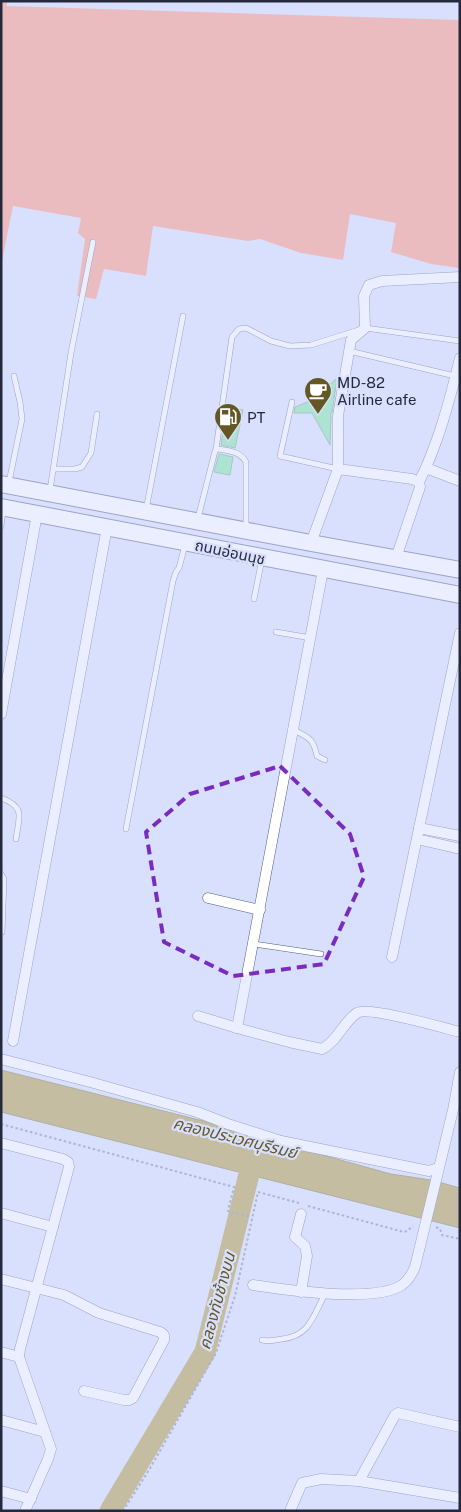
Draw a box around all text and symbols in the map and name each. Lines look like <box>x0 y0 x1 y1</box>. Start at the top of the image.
place label: MD-82 Airline cafe <box>337 374 417 408</box>
cafe icon: MD-82 Airline cafe <box>303 376 333 415</box>
fuel station icon: PT <box>213 402 243 441</box>
place label: PT <box>247 409 266 426</box>
street label: ถนนอ่อนนุช <box>193 536 267 569</box>
water label: คลองประเวศบุรีรมย์ <box>171 1113 302 1164</box>
water label: คลองทับช้างบน <box>195 1249 239 1352</box>

